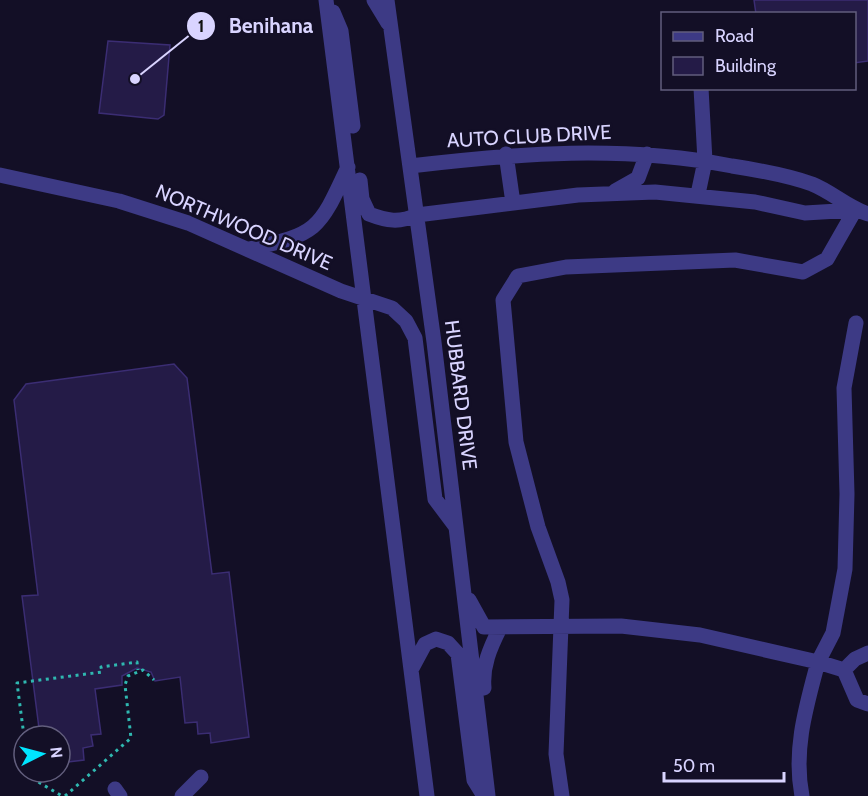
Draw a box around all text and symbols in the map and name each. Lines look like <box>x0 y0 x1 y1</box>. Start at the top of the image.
callout: Benihana <box>186 6 325 45</box>
legend <box>661 12 856 90</box>
text: Benihana <box>229 13 314 38</box>
text: 1 <box>198 15 204 37</box>
text: Road <box>715 25 754 47</box>
text: Building <box>715 55 777 77</box>
street label: AUTO CLUB DRIVE <box>446 120 612 152</box>
street label: NORTHWOOD DRIVE <box>152 179 336 275</box>
street label: HUBBARD DRIVE <box>440 319 482 471</box>
north arrow <box>12 724 72 784</box>
scale bar <box>664 745 784 783</box>
text: N <box>46 746 66 759</box>
text: 50 m <box>673 755 715 777</box>

